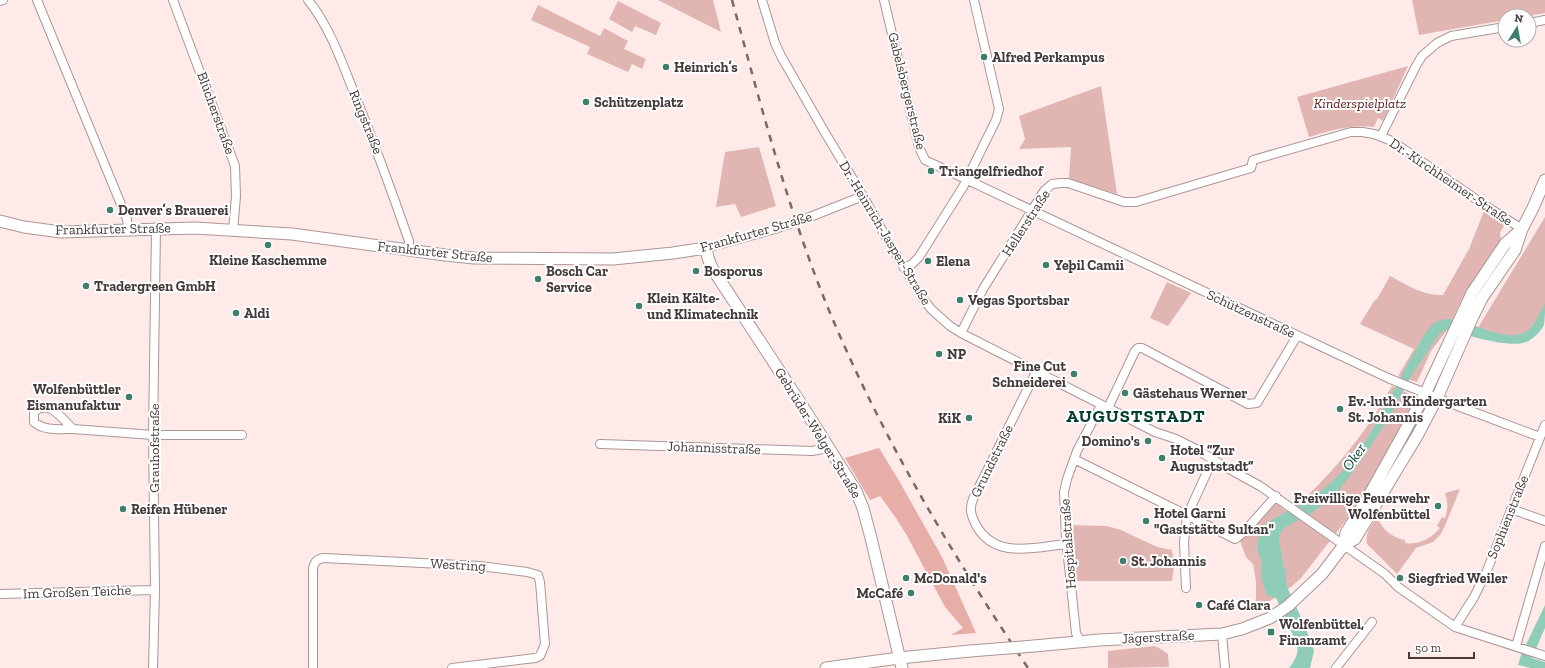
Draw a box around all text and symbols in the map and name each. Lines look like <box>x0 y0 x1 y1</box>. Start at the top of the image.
north arrow <box>1497 8 1537 48</box>
text: N <box>1513 11 1525 26</box>
street label: Gabelsbergerstraße <box>884 31 930 152</box>
place label: Alfred Perkampus <box>992 49 1105 66</box>
marker: Alfred Perkampus <box>979 52 989 62</box>
place label: Heinrich’s <box>674 59 738 76</box>
marker: Heinrich’s <box>661 62 671 72</box>
street label: Blücherstraße <box>193 69 239 157</box>
street label: Ringstraße <box>345 87 387 157</box>
place label: Schützenplatz <box>594 94 684 111</box>
park label: Kinderspielplatz <box>1314 95 1406 112</box>
marker: Schützenplatz <box>581 97 591 107</box>
street label: Dr.-Kirchheimer-Straße <box>1386 135 1516 230</box>
street label: Dr.-Heinrich-Jasper-Straße <box>835 158 935 308</box>
place label: Triangelfriedhof <box>939 163 1044 180</box>
marker: Triangelfriedhof <box>926 166 936 176</box>
street label: Hellerstraße <box>998 186 1054 260</box>
place label: Denver’s Brauerei <box>118 202 228 219</box>
marker: Denver’s Brauerei <box>105 205 115 215</box>
street label: Frankfurter Straße <box>698 208 814 256</box>
street label: Frankfurter Straße <box>55 219 171 239</box>
street label: Frankfurter Straße <box>377 238 494 267</box>
marker: Kleine Kaschemme <box>263 240 273 250</box>
place label: Kleine Kaschemme <box>209 252 327 269</box>
place label: Elena <box>936 253 970 270</box>
marker: Elena <box>923 256 933 266</box>
place label: Yeþil Camii <box>1054 257 1124 274</box>
marker: Yeþil Camii <box>1041 260 1051 270</box>
place label: Bosch Car Service <box>546 263 608 296</box>
place label: Bosporus <box>704 263 763 280</box>
marker: Bosporus <box>691 266 701 276</box>
marker: Bosch Car Service <box>533 274 543 284</box>
place label: Tradergreen GmbH <box>94 278 216 295</box>
marker: Tradergreen GmbH <box>81 281 91 291</box>
street label: Schützenstraße <box>1204 286 1298 342</box>
place label: Klein Kälte- und Klimatechnik <box>647 290 759 323</box>
place label: Vegas Sportsbar <box>968 292 1070 309</box>
marker: Vegas Sportsbar <box>955 295 965 305</box>
marker: Klein Kälte- und Klimatechnik <box>634 301 644 311</box>
place label: Aldi <box>244 305 270 322</box>
marker: Aldi <box>231 308 241 318</box>
place label: NP <box>947 346 967 363</box>
marker: NP <box>934 349 944 359</box>
place label: Fine Cut Schneiderei <box>992 358 1066 391</box>
street label: Gebrüder-Welger-Straße <box>771 365 865 502</box>
marker: Fine Cut Schneiderei <box>1069 369 1079 379</box>
place label: Wolfenbüttler Eismanufaktur <box>27 381 121 414</box>
place label: Gästehaus Werner <box>1133 385 1248 402</box>
marker: Gästehaus Werner <box>1120 388 1130 398</box>
marker: Wolfenbüttler Eismanufaktur <box>124 392 134 402</box>
place label: Ev.-luth. Kindergarten St. Johannis <box>1348 393 1488 426</box>
street label: Grauhofstraße <box>146 403 163 493</box>
marker: Ev.-luth. Kindergarten St. Johannis <box>1335 404 1345 414</box>
district label: AUGUSTSTADT <box>1066 405 1206 427</box>
place label: KiK <box>938 410 962 427</box>
marker: KiK <box>964 413 974 423</box>
street label: Grundstraße <box>967 421 1017 500</box>
place label: Domino's <box>1082 433 1141 450</box>
marker: Domino's <box>1143 436 1153 446</box>
street label: Johannisstraße <box>667 438 761 458</box>
water label: Oker <box>1338 439 1370 474</box>
place label: Hotel “Zur Auguststadt” <box>1170 442 1254 475</box>
marker: Hotel “Zur Auguststadt” <box>1157 453 1167 463</box>
street label: Sophienstraße <box>1484 472 1533 561</box>
place label: Freiwillige Feuerwehr Wolfenbüttel <box>1294 490 1430 523</box>
street label: Hospitalstraße <box>1056 498 1080 590</box>
place label: Reifen Hübener <box>131 501 227 518</box>
marker: Freiwillige Feuerwehr Wolfenbüttel <box>1433 501 1443 511</box>
marker: Reifen Hübener <box>118 504 128 514</box>
place label: Hotel Garni "Gaststätte Sultan" <box>1154 505 1274 538</box>
marker: Hotel Garni "Gaststätte Sultan" <box>1141 516 1151 526</box>
place label: St. Johannis <box>1131 553 1207 570</box>
street label: Westring <box>430 555 487 575</box>
marker: St. Johannis <box>1118 556 1128 566</box>
place label: McDonald's <box>914 570 987 587</box>
place label: Siegfried Weiler <box>1408 570 1508 587</box>
marker: McDonald's <box>901 573 911 583</box>
marker: Siegfried Weiler <box>1395 573 1405 583</box>
street label: Im Großen Teiche <box>23 582 132 602</box>
place label: McCafé <box>856 585 903 602</box>
marker: McCafé <box>906 588 916 598</box>
place label: Café Clara <box>1207 597 1271 614</box>
marker: Café Clara <box>1194 600 1204 610</box>
place label: Wolfenbüttel, Finanzamt <box>1279 616 1364 649</box>
street label: Jägerstraße <box>1121 627 1195 647</box>
marker: Wolfenbüttel, Finanzamt <box>1266 627 1276 637</box>
scale bar <box>1409 634 1474 660</box>
text: 50 m <box>1415 641 1442 655</box>

